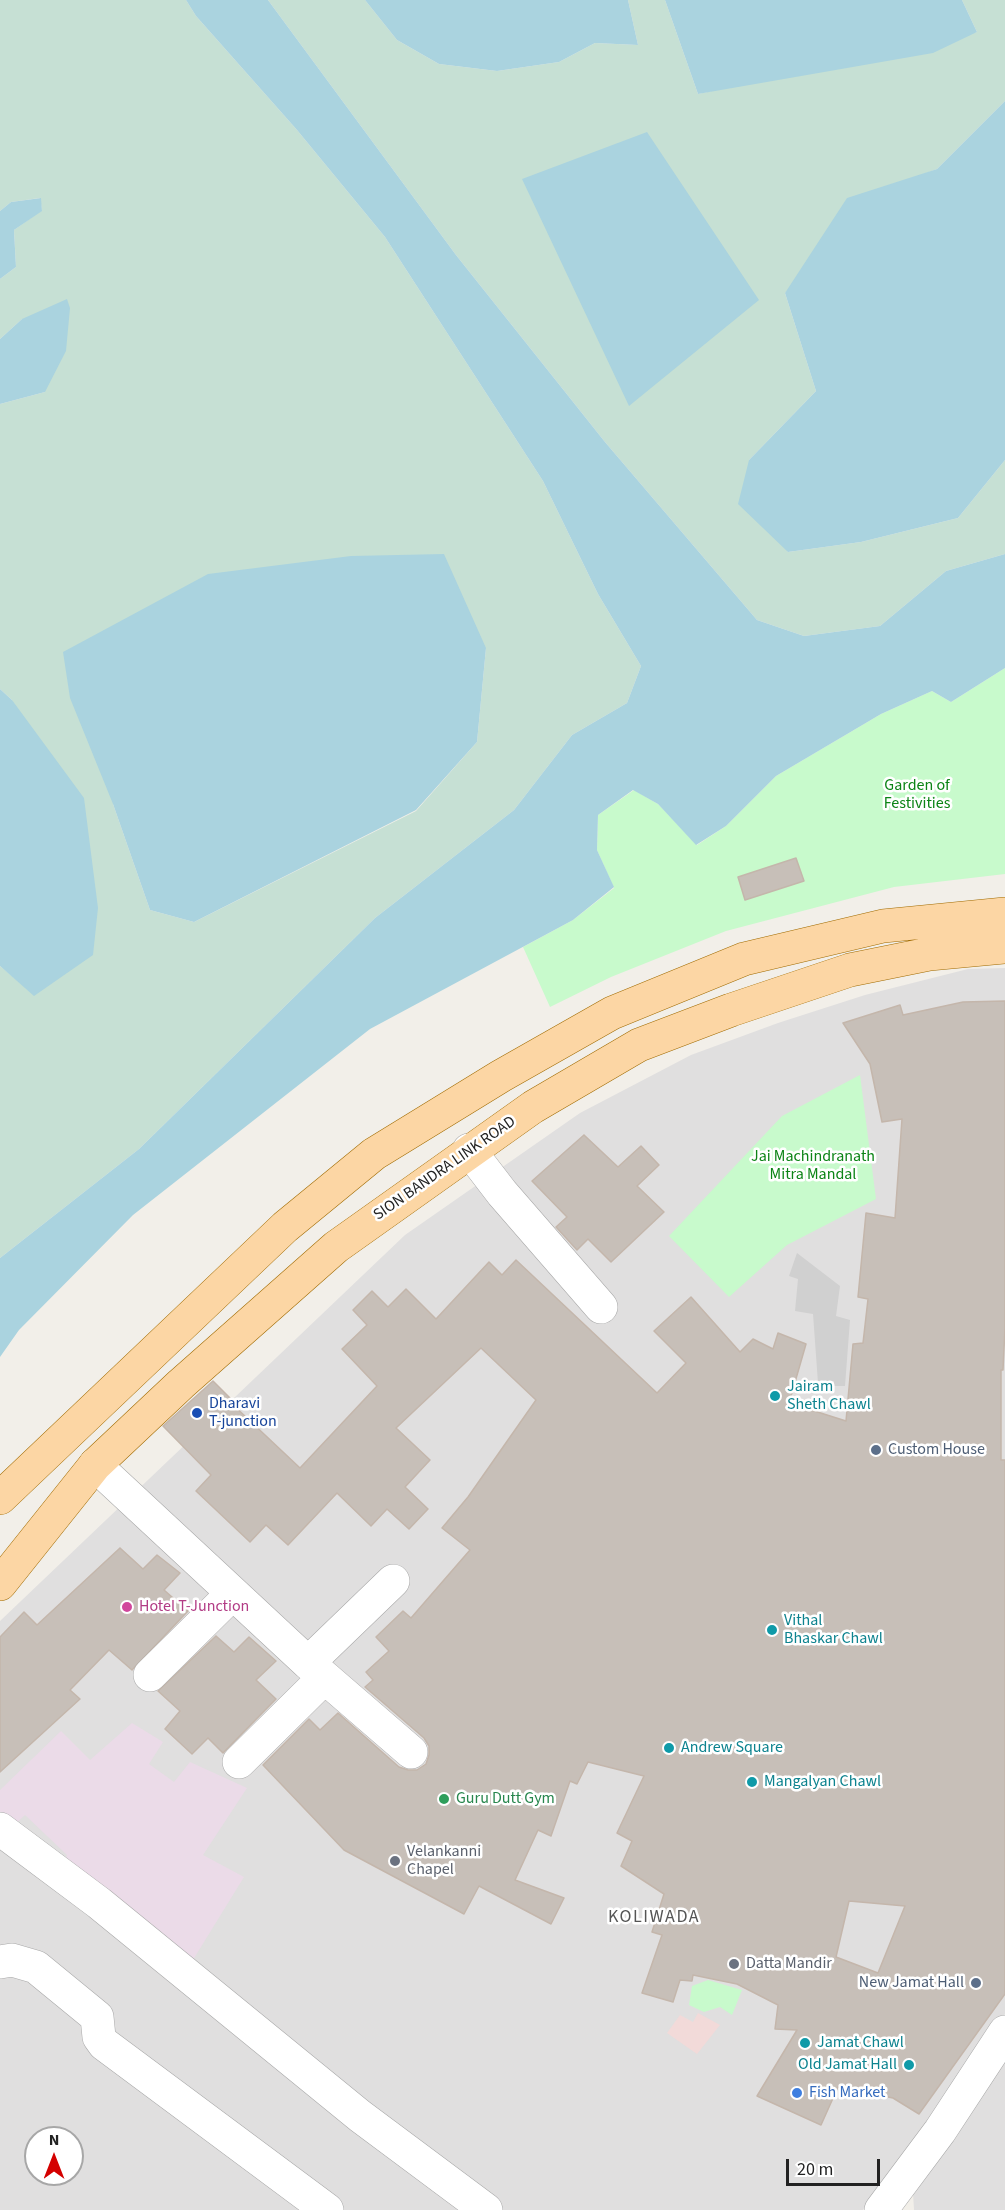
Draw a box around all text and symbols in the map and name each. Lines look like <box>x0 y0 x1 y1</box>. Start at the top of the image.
park label: Garden of Festivities <box>884 776 950 814</box>
street label: SION BANDRA LINK ROAD <box>370 1113 520 1225</box>
park label: Jai Machindranath Mitra Mandal <box>751 1147 875 1185</box>
place label: Jairam Sheth Chawl <box>787 1377 871 1415</box>
marker: Jairam Sheth Chawl <box>768 1389 782 1403</box>
place label: Dharavi T-junction <box>209 1394 277 1432</box>
marker: Dharavi T-junction <box>190 1406 204 1420</box>
place label: Custom House <box>888 1440 985 1460</box>
marker: Custom House <box>869 1443 883 1457</box>
place label: Hotel T-Junction <box>139 1597 249 1617</box>
marker: Hotel T-Junction <box>120 1600 134 1614</box>
place label: Vithal Bhaskar Chawl <box>784 1611 883 1649</box>
marker: Vithal Bhaskar Chawl <box>765 1623 779 1637</box>
place label: Andrew Square <box>681 1738 783 1758</box>
marker: Andrew Square <box>662 1741 676 1755</box>
place label: Mangalyan Chawl <box>764 1772 881 1792</box>
marker: Mangalyan Chawl <box>745 1775 759 1789</box>
place label: Guru Dutt Gym <box>456 1789 555 1809</box>
marker: Guru Dutt Gym <box>437 1792 451 1806</box>
place label: Velankanni Chapel <box>407 1842 481 1880</box>
marker: Velankanni Chapel <box>388 1854 402 1868</box>
district label: KOLIWADA <box>608 1907 700 1929</box>
place label: Datta Mandir <box>746 1954 832 1974</box>
marker: Datta Mandir <box>727 1957 741 1971</box>
place label: New Jamat Hall <box>859 1973 964 1993</box>
marker: New Jamat Hall <box>969 1976 983 1990</box>
place label: Jamat Chawl <box>817 2033 904 2053</box>
marker: Jamat Chawl <box>798 2036 812 2050</box>
place label: Old Jamat Hall <box>798 2055 897 2075</box>
marker: Old Jamat Hall <box>902 2058 916 2072</box>
place label: Fish Market <box>809 2083 886 2103</box>
marker: Fish Market <box>790 2086 804 2100</box>
north arrow <box>24 2126 84 2186</box>
text: N <box>49 2129 59 2151</box>
scale bar <box>789 2147 884 2185</box>
text: 20 m <box>797 2157 833 2182</box>

